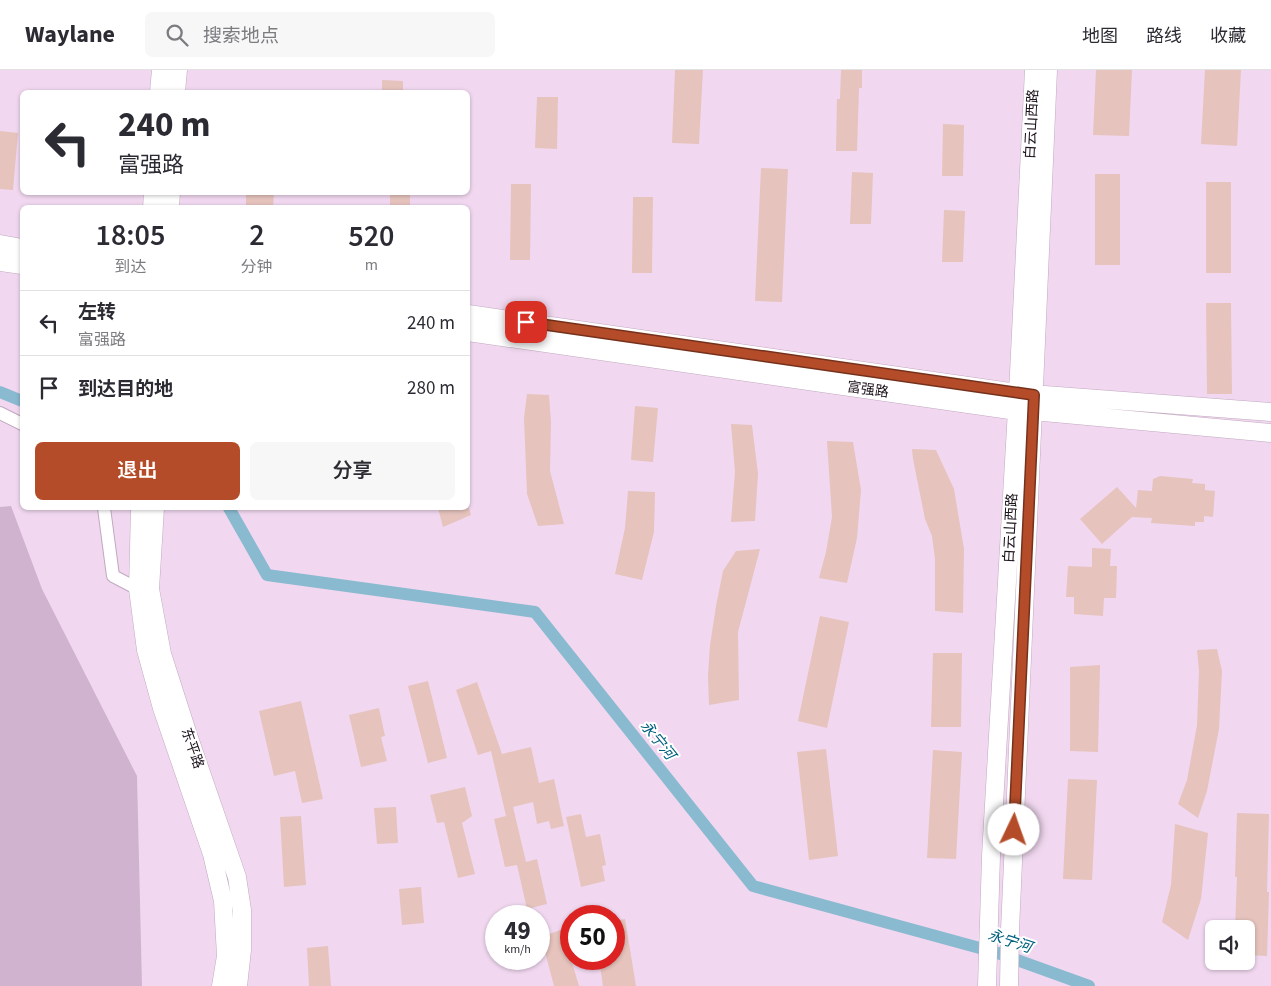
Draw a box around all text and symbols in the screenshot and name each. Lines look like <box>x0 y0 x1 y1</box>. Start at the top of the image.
search box <box>145 12 495 57</box>
text: Waylane <box>25 17 115 52</box>
icon: search <box>163 21 191 49</box>
text: 搜索地点 <box>203 23 279 50</box>
text: 地图 <box>1082 24 1118 49</box>
text: 路线 <box>1146 24 1182 49</box>
text: 收藏 <box>1210 24 1246 49</box>
street label: 白云山西路 <box>1020 89 1044 160</box>
text: 240 m <box>118 100 210 150</box>
icon: left <box>35 110 100 175</box>
text: 富强路 <box>118 149 184 181</box>
text: 18:05 <box>96 214 165 257</box>
text: 2 <box>249 214 265 257</box>
text: 520 <box>348 215 395 258</box>
text: m <box>365 254 378 276</box>
text: 到达 <box>114 256 146 278</box>
text: 分钟 <box>241 256 273 278</box>
text: 左转 <box>78 299 116 326</box>
pin <box>505 301 547 343</box>
icon: arrive <box>512 308 540 336</box>
icon: left <box>35 309 63 337</box>
text: 240 m <box>407 310 455 337</box>
text: 富强路 <box>78 329 126 351</box>
icon: arrive <box>35 374 63 402</box>
text: 280 m <box>407 375 455 402</box>
text: 到达目的地 <box>78 376 173 403</box>
street label: 富强路 <box>846 377 890 403</box>
button: 退出 <box>35 442 240 500</box>
button: 分享 <box>250 442 455 500</box>
street label: 白云山西路 <box>999 493 1023 564</box>
water label: 永宁河 <box>635 716 682 767</box>
street label: 东平路 <box>176 725 208 771</box>
position arrow <box>987 803 1039 855</box>
speed limit sign: 50 <box>560 905 625 970</box>
text: 49 <box>504 913 531 949</box>
map controls <box>1205 920 1255 970</box>
button: sound <box>1205 920 1255 970</box>
water label: 永宁河 <box>985 925 1037 959</box>
text: km/h <box>504 941 531 958</box>

